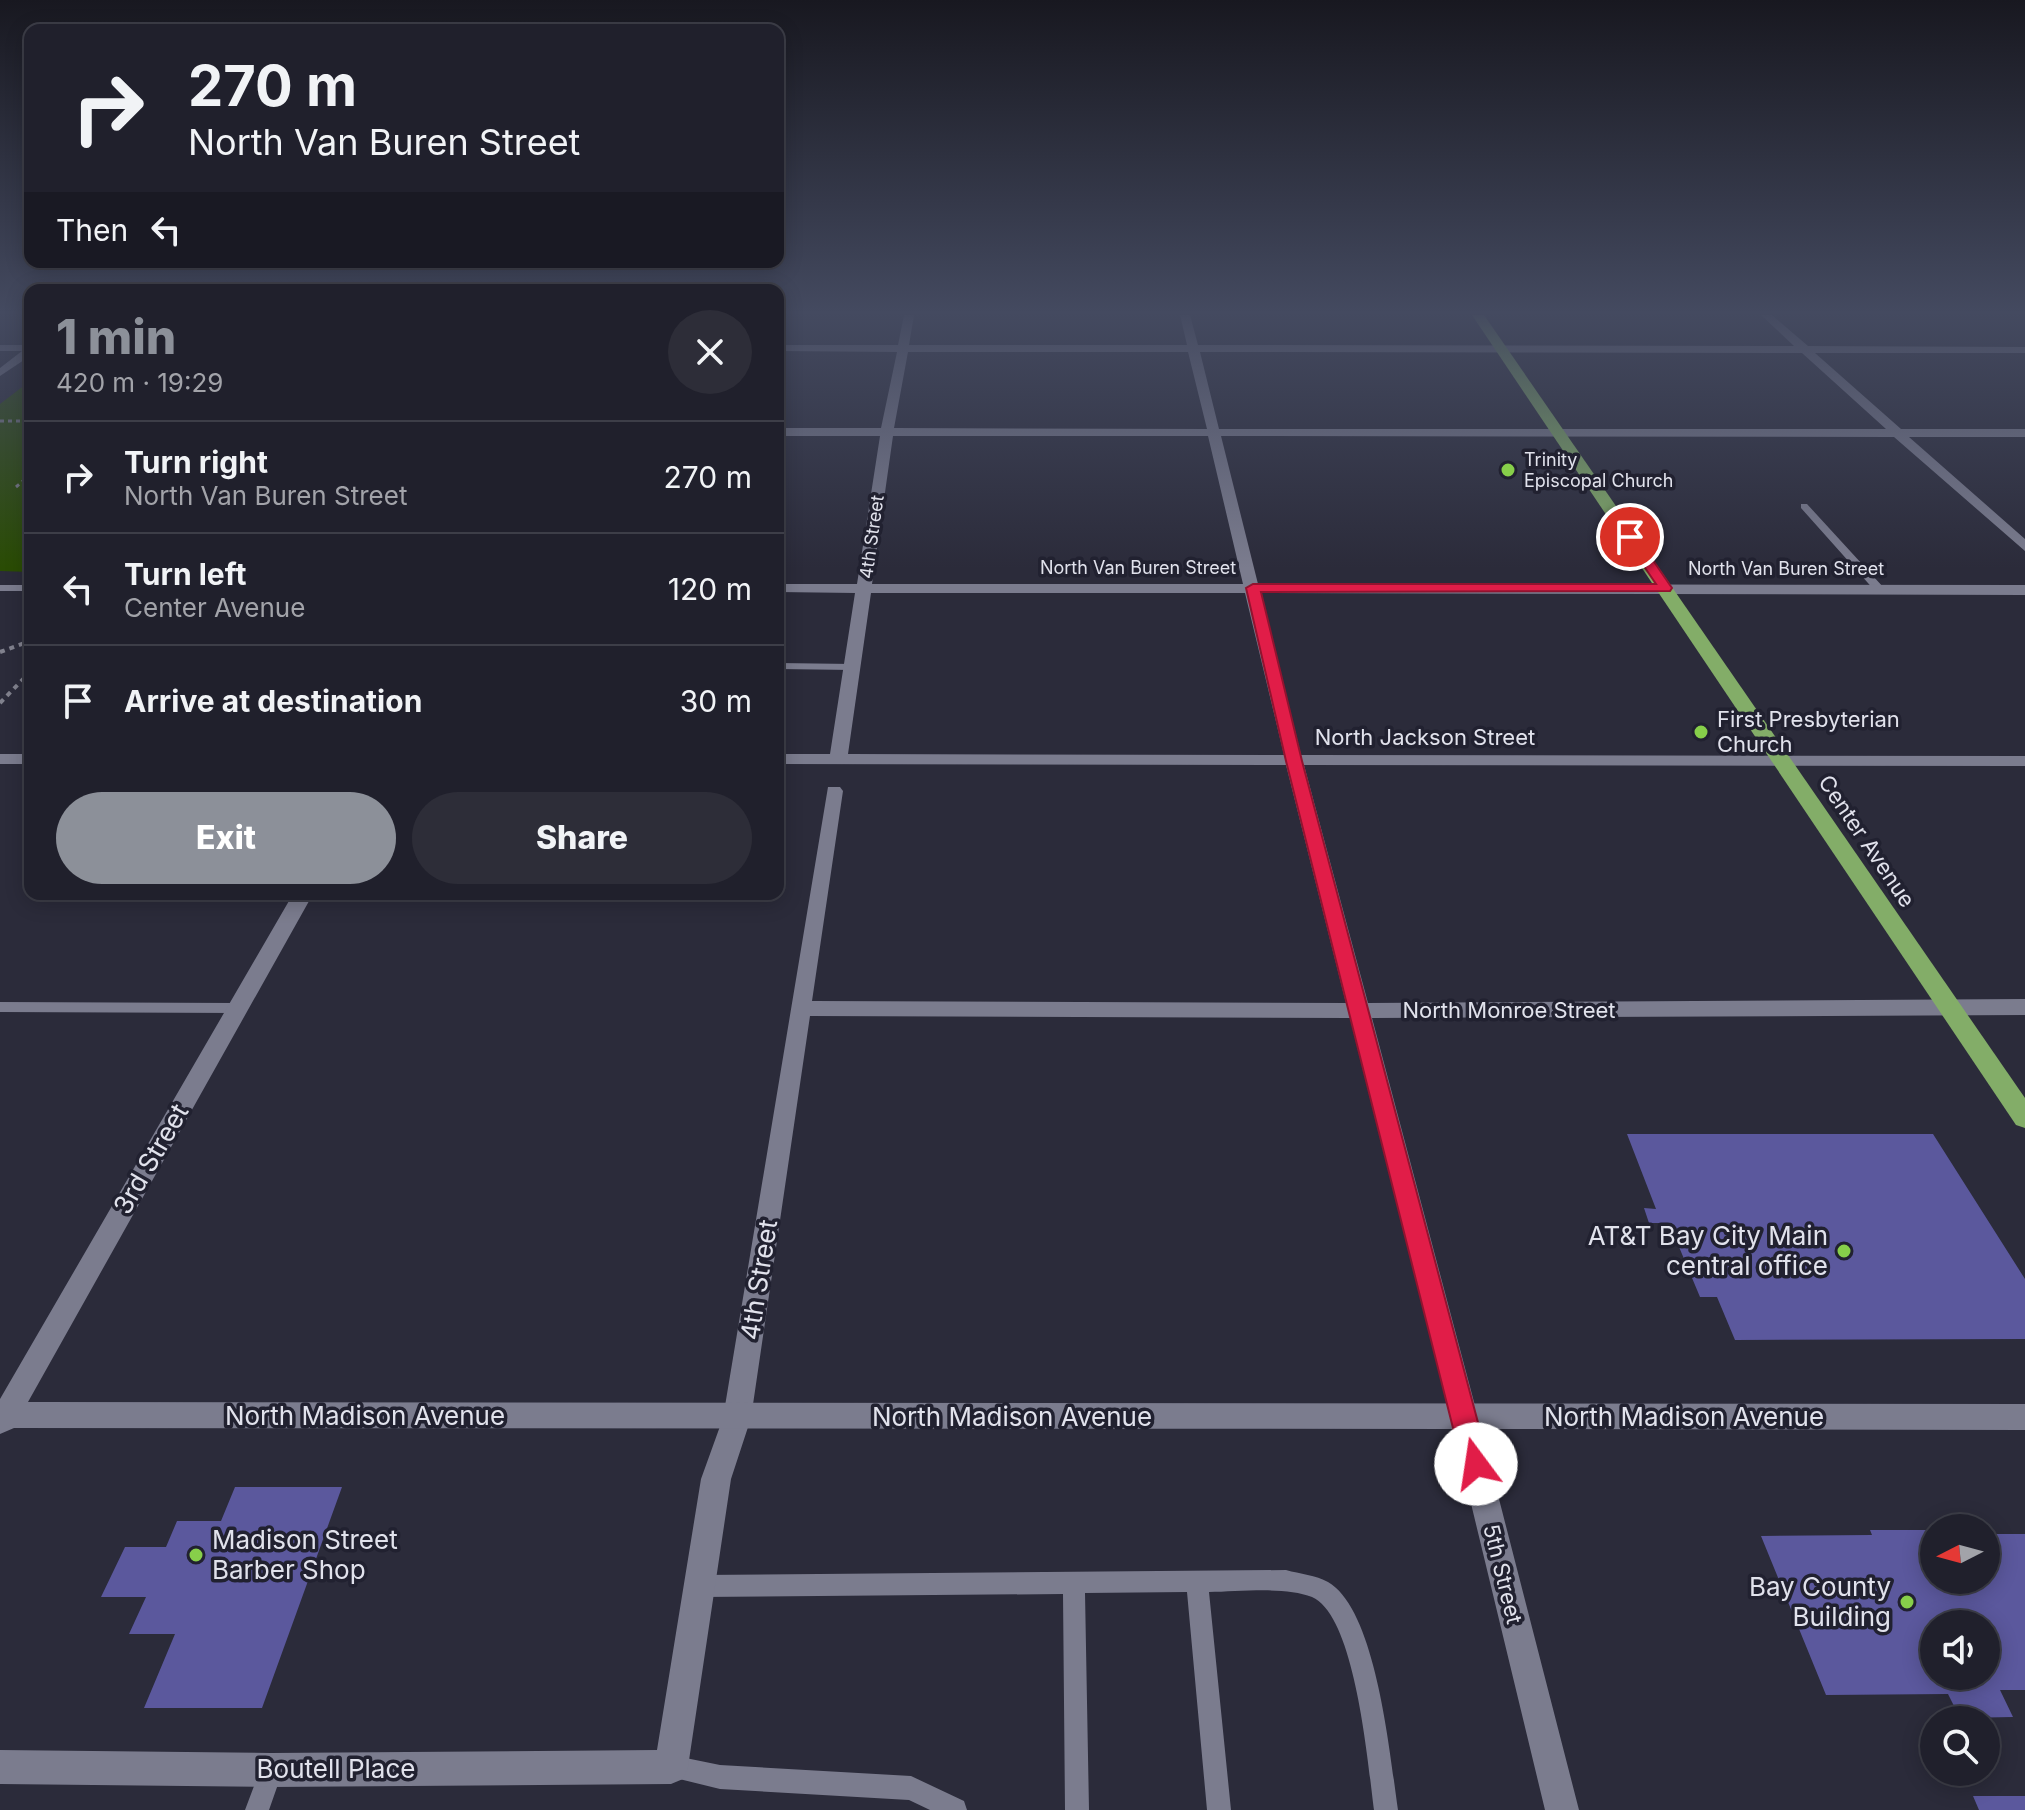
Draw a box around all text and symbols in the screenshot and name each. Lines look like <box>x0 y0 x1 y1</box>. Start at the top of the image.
text: 270 m <box>188 52 357 120</box>
icon: right <box>56 56 160 160</box>
text: North Van Buren Street <box>188 120 580 164</box>
icon: left <box>144 208 188 252</box>
text: Then <box>56 212 128 248</box>
text: 1 min <box>56 307 176 366</box>
button: close <box>668 310 752 394</box>
text: 420 m · 19:29 <box>56 367 223 398</box>
text: Turn right <box>124 444 268 480</box>
place label: Trinity Episcopal Church <box>1524 449 1673 491</box>
icon: right <box>56 455 100 499</box>
text: 270 m <box>664 459 752 495</box>
marker: Trinity Episcopal Church <box>1499 461 1517 479</box>
text: North Van Buren Street <box>124 480 407 511</box>
street label: 4th Street <box>855 494 888 580</box>
pin <box>1596 503 1664 571</box>
icon: arrive <box>1608 515 1652 559</box>
text: Turn left <box>124 556 246 592</box>
street label: North Van Buren Street <box>1040 557 1236 578</box>
street label: North Van Buren Street <box>1688 558 1884 579</box>
icon: left <box>56 567 100 611</box>
text: 120 m <box>668 571 752 607</box>
text: Center Avenue <box>124 592 305 623</box>
icon: arrive <box>56 679 100 723</box>
text: Arrive at destination <box>124 683 422 719</box>
text: 30 m <box>680 683 752 719</box>
place label: First Presbyterian Church <box>1717 706 1900 757</box>
marker: First Presbyterian Church <box>1692 723 1710 741</box>
street label: North Jackson Street <box>1315 724 1535 750</box>
street label: Center Avenue <box>1813 770 1921 912</box>
button: Exit <box>56 792 396 884</box>
button: Share <box>412 792 752 884</box>
street label: North Monroe Street <box>1402 997 1616 1023</box>
street label: 3rd Street <box>107 1098 194 1219</box>
street label: 4th Street <box>734 1218 783 1342</box>
place label: AT&T Bay City Main central office <box>1588 1220 1828 1281</box>
marker: AT&T Bay City Main central office <box>1835 1242 1853 1260</box>
street label: North Madison Avenue <box>225 1400 505 1431</box>
street label: North Madison Avenue <box>872 1401 1152 1432</box>
street label: North Madison Avenue <box>1544 1401 1824 1432</box>
position arrow <box>1434 1422 1518 1506</box>
north arrow <box>1920 1514 2000 1594</box>
map controls <box>1920 1514 2000 1786</box>
street label: 5th Street <box>1478 1521 1528 1627</box>
place label: Madison Street Barber Shop <box>212 1524 398 1585</box>
marker: Madison Street Barber Shop <box>187 1546 205 1564</box>
place label: Bay County Building <box>1749 1571 1891 1632</box>
marker: Bay County Building <box>1898 1593 1916 1611</box>
button: sound <box>1920 1610 2000 1690</box>
button: search <box>1920 1706 2000 1786</box>
street label: Boutell Place <box>257 1753 415 1784</box>

